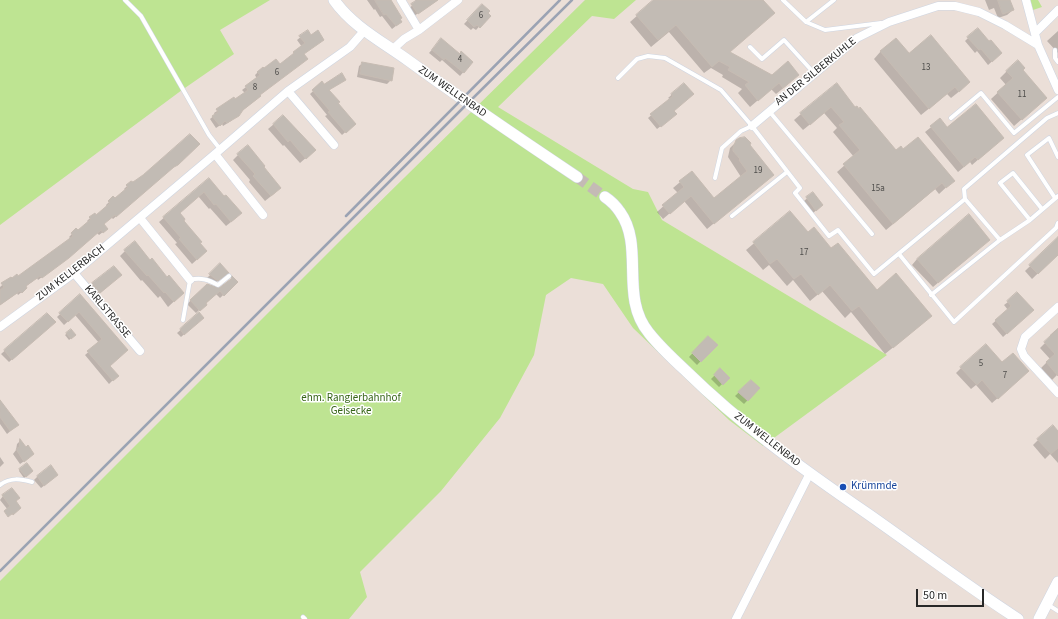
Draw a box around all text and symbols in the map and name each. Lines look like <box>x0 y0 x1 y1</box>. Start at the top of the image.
house number: 6 <box>479 11 483 21</box>
street label: AN DER SILBERKUHLE <box>773 35 859 109</box>
house number: 4 <box>458 55 462 65</box>
house number: 13 <box>922 63 930 73</box>
street label: ZUM WELLENBAD <box>415 64 489 120</box>
house number: 6 <box>275 68 279 78</box>
house number: 8 <box>253 83 257 93</box>
house number: 11 <box>1018 90 1026 100</box>
house number: 19 <box>754 166 762 176</box>
house number: 15a <box>871 184 885 194</box>
street label: ZUM KELLERBACH <box>34 242 108 304</box>
house number: 17 <box>800 248 808 258</box>
street label: KARLSTRASSE <box>81 283 133 341</box>
house number: 5 <box>979 359 983 369</box>
house number: 7 <box>1003 371 1007 381</box>
park label: ehm. Rangierbahnhof Geisecke <box>301 392 401 418</box>
street label: ZUM WELLENBAD <box>731 410 803 470</box>
place label: Krümmde <box>851 480 897 494</box>
marker: Krümmde <box>838 482 848 492</box>
scale bar <box>918 581 986 607</box>
text: 50 m <box>923 587 947 604</box>

